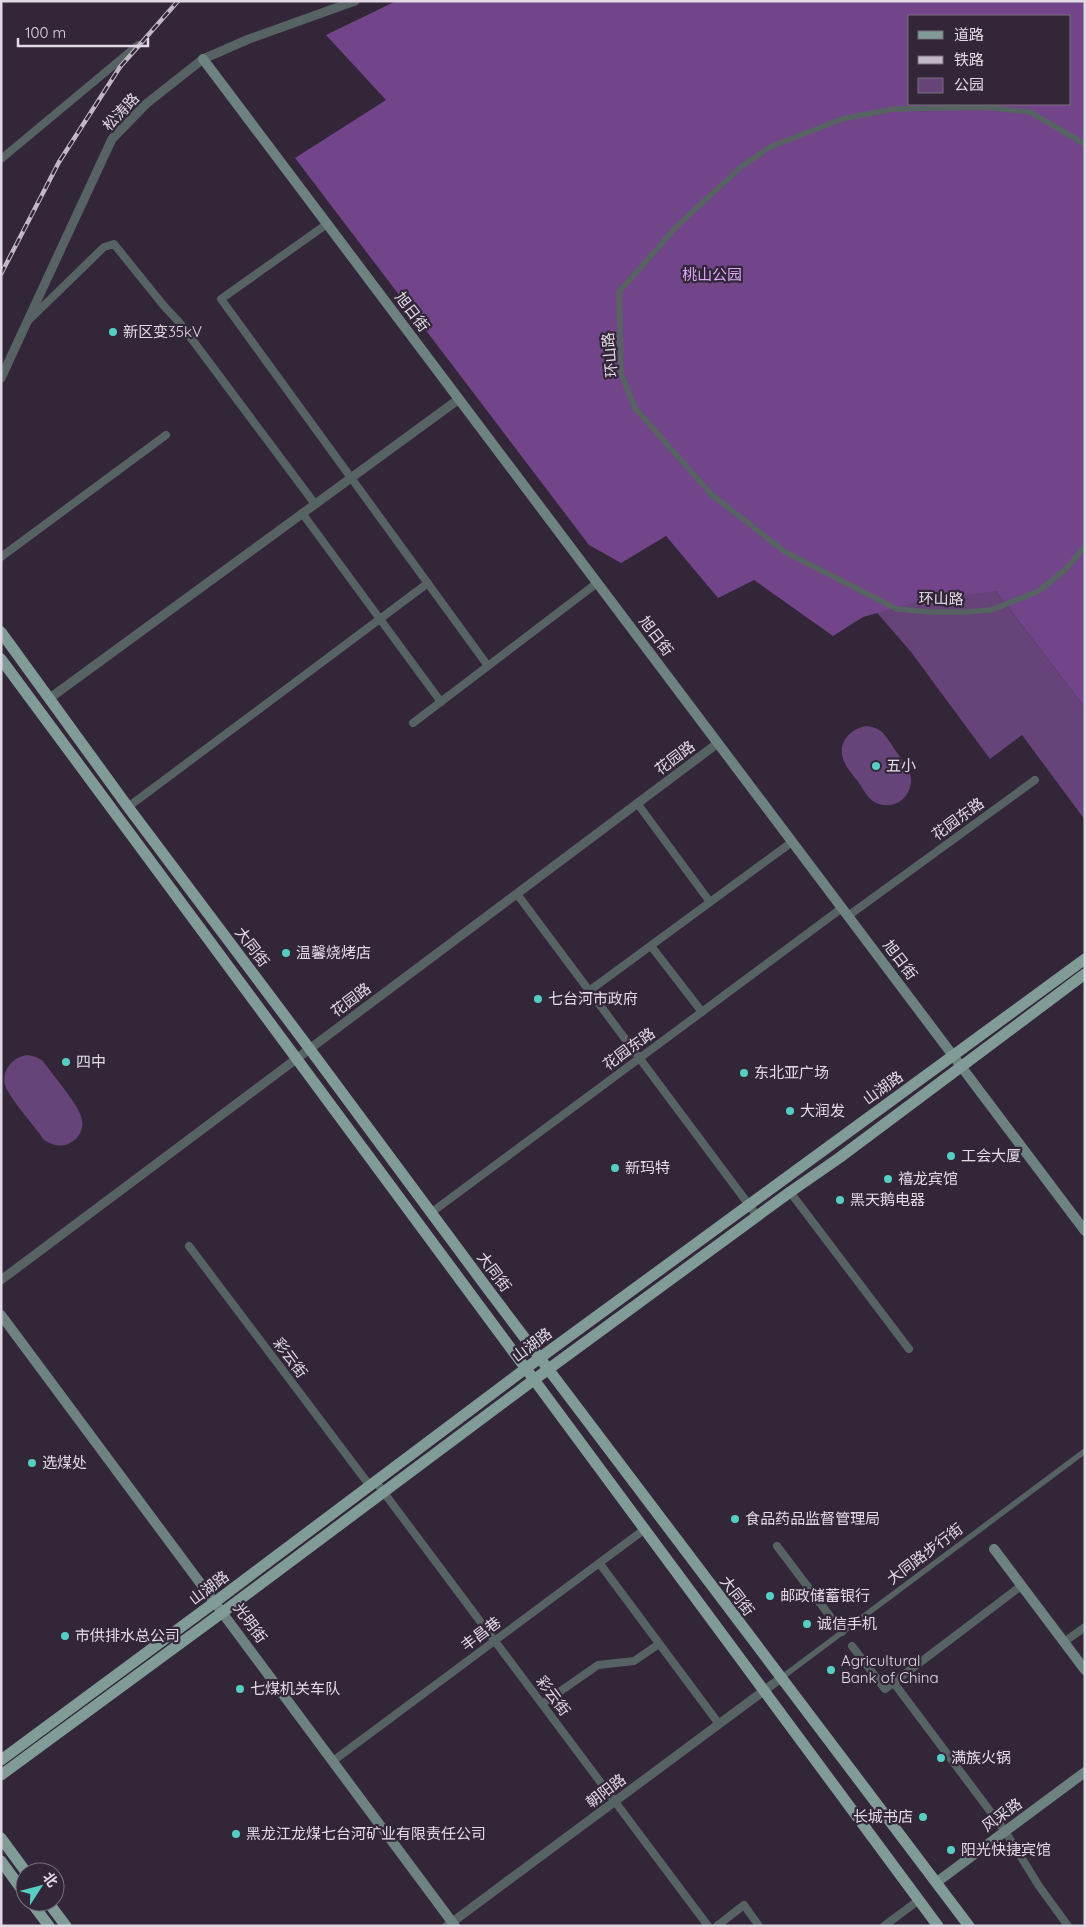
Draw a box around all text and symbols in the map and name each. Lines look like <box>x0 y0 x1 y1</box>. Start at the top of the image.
scale bar <box>18 15 148 47</box>
legend <box>908 15 1071 105</box>
text: 100 m <box>25 23 66 42</box>
text: 道路 <box>954 25 984 44</box>
text: 铁路 <box>954 50 984 69</box>
text: 公园 <box>954 75 984 94</box>
street label: 松涛路 <box>98 89 143 135</box>
park label: 桃山公园 <box>682 265 742 284</box>
street label: 旭日街 <box>391 288 434 335</box>
place label: 新区变35kV <box>123 322 202 341</box>
marker: 新区变35kV <box>107 326 119 338</box>
street label: 环山路 <box>598 332 621 378</box>
street label: 环山路 <box>918 589 964 608</box>
street label: 旭日街 <box>635 612 678 659</box>
street label: 花园路 <box>651 736 698 779</box>
place label: 五小 <box>886 756 916 775</box>
marker: 五小 <box>870 760 882 772</box>
street label: 花园东路 <box>928 793 988 844</box>
street label: 大同街 <box>231 923 274 970</box>
street label: 旭日街 <box>879 936 922 983</box>
place label: 温馨烧烤店 <box>296 943 371 962</box>
marker: 温馨烧烤店 <box>280 947 292 959</box>
street label: 花园路 <box>327 978 374 1021</box>
place label: 七台河市政府 <box>548 989 638 1008</box>
marker: 七台河市政府 <box>532 993 544 1005</box>
street label: 花园东路 <box>599 1023 659 1074</box>
place label: 四中 <box>76 1052 106 1071</box>
marker: 四中 <box>60 1056 72 1068</box>
place label: 东北亚广场 <box>754 1063 829 1082</box>
marker: 东北亚广场 <box>738 1067 750 1079</box>
street label: 山湖路 <box>859 1067 906 1109</box>
place label: 大润发 <box>800 1101 845 1120</box>
marker: 大润发 <box>784 1105 796 1117</box>
place label: 工会大厦 <box>961 1146 1021 1165</box>
marker: 工会大厦 <box>945 1150 957 1162</box>
place label: 新玛特 <box>625 1158 670 1177</box>
marker: 新玛特 <box>609 1162 621 1174</box>
place label: 禧龙宾馆 <box>898 1169 958 1188</box>
marker: 禧龙宾馆 <box>882 1173 894 1185</box>
place label: 黑天鹅电器 <box>850 1190 925 1209</box>
marker: 黑天鹅电器 <box>834 1194 846 1206</box>
street label: 大同街 <box>473 1248 516 1295</box>
street label: 山湖路 <box>508 1323 555 1366</box>
street label: 彩云街 <box>269 1334 312 1381</box>
place label: 选煤处 <box>42 1453 87 1472</box>
marker: 选煤处 <box>26 1457 38 1469</box>
place label: 食品药品监督管理局 <box>745 1509 880 1528</box>
marker: 食品药品监督管理局 <box>729 1513 741 1525</box>
street label: 大同路步行街 <box>883 1519 966 1588</box>
street label: 山湖路 <box>185 1566 232 1609</box>
street label: 大同街 <box>716 1572 759 1619</box>
place label: 邮政储蓄银行 <box>780 1586 870 1605</box>
marker: 邮政储蓄银行 <box>764 1590 776 1602</box>
street label: 光明街 <box>229 1599 271 1646</box>
street label: 丰昌巷 <box>457 1612 504 1655</box>
place label: 诚信手机 <box>817 1614 877 1633</box>
marker: 诚信手机 <box>801 1618 813 1630</box>
place label: 市供排水总公司 <box>75 1626 180 1645</box>
marker: 市供排水总公司 <box>59 1630 71 1642</box>
place label: Agricultural Bank of China <box>841 1651 939 1687</box>
marker: Agricultural Bank of China <box>825 1664 837 1676</box>
street label: 彩云街 <box>532 1672 575 1719</box>
place label: 七煤机关车队 <box>250 1679 340 1698</box>
marker: 七煤机关车队 <box>234 1683 246 1695</box>
place label: 满族火锅 <box>951 1748 1011 1767</box>
marker: 满族火锅 <box>935 1752 947 1764</box>
street label: 朝阳路 <box>582 1769 629 1812</box>
street label: 风采路 <box>978 1794 1025 1836</box>
place label: 长城书店 <box>853 1807 913 1826</box>
marker: 长城书店 <box>917 1811 929 1823</box>
place label: 黑龙江龙煤七台河矿业有限责任公司 <box>246 1824 486 1843</box>
marker: 黑龙江龙煤七台河矿业有限责任公司 <box>230 1828 242 1840</box>
place label: 阳光快捷宾馆 <box>961 1840 1051 1859</box>
marker: 阳光快捷宾馆 <box>945 1844 957 1856</box>
north arrow <box>15 1862 65 1912</box>
text: 北 <box>39 1868 62 1890</box>

